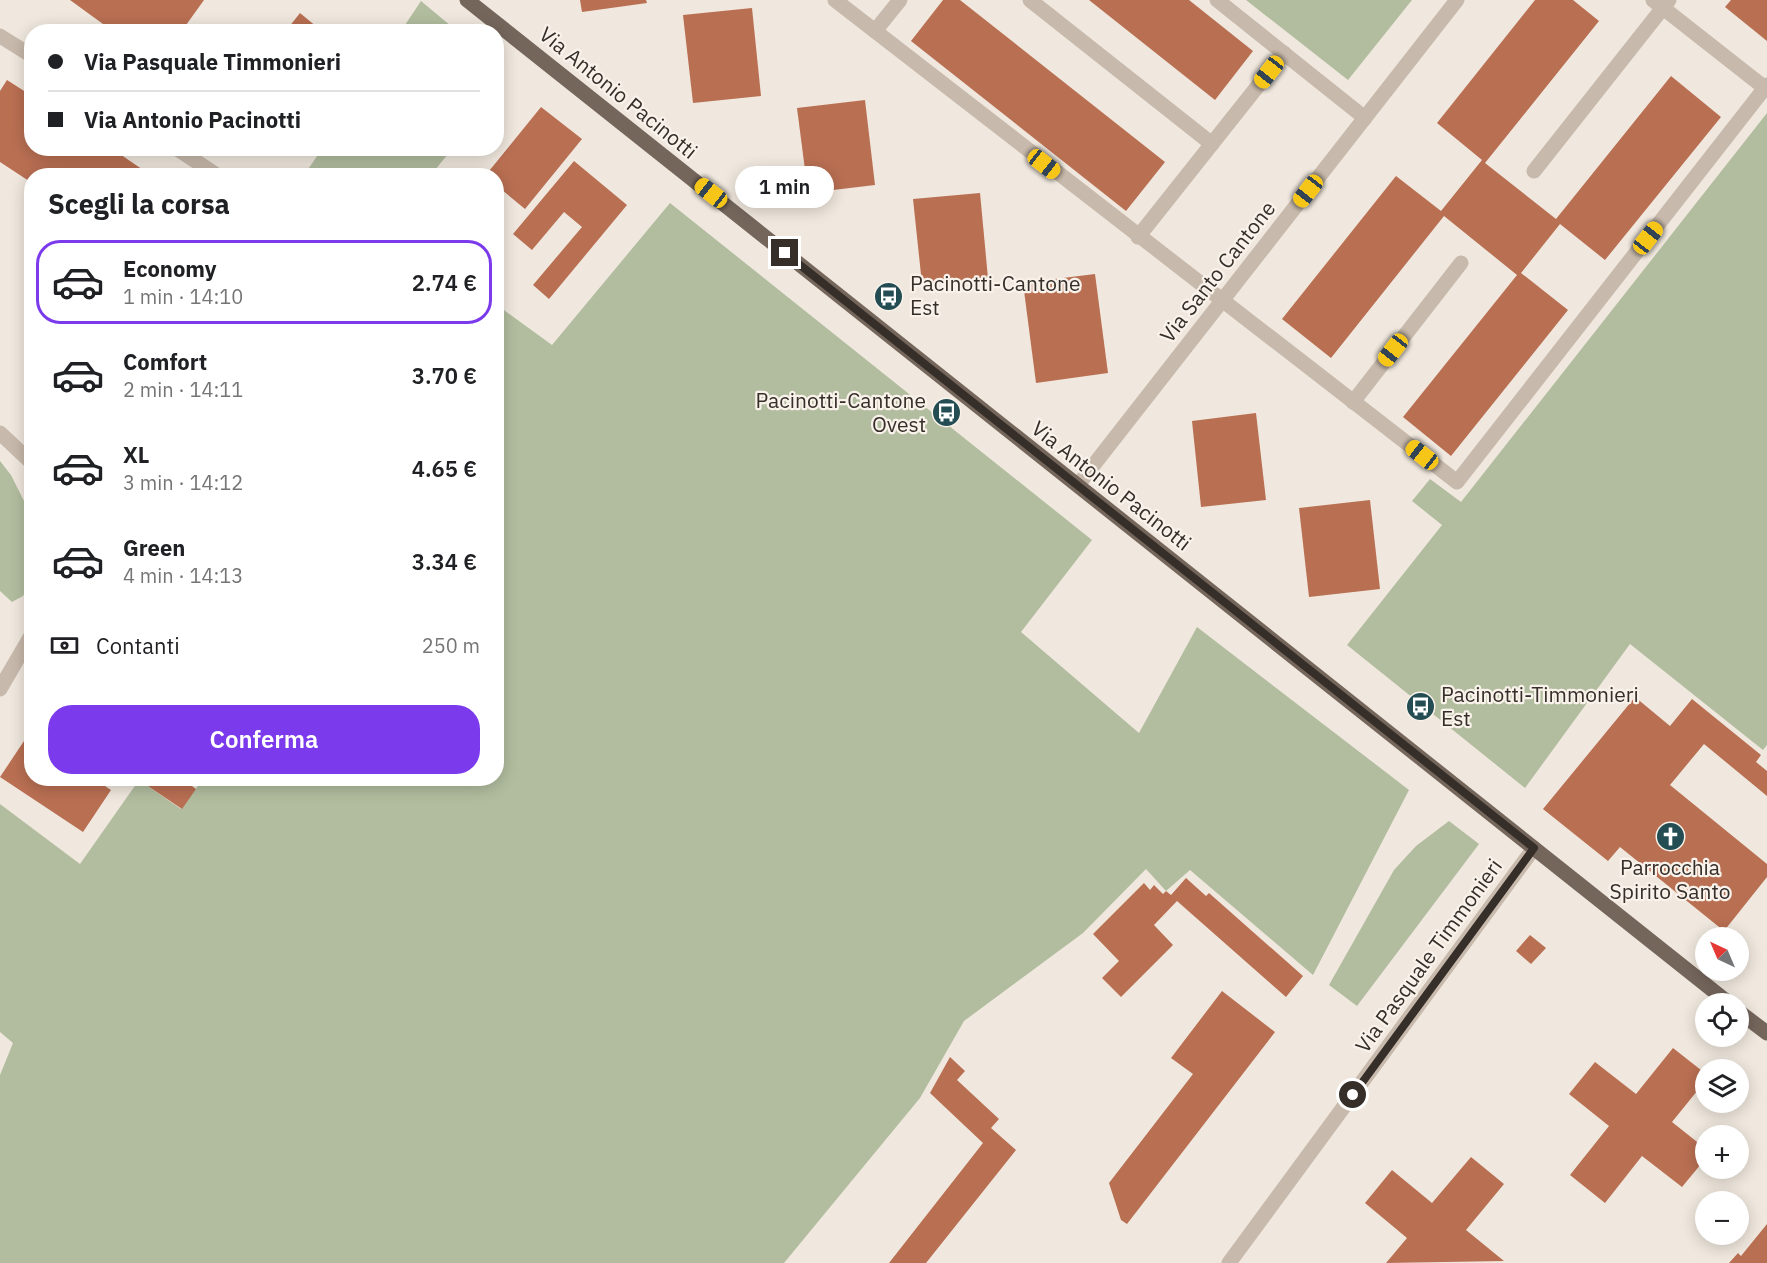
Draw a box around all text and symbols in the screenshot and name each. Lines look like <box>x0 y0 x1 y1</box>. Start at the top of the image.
street label: Via Antonio Pacinotti <box>534 20 703 165</box>
text: Via Pasquale Timmonieri <box>84 47 341 76</box>
car <box>1251 52 1287 92</box>
text: Via Antonio Pacinotti <box>84 105 301 134</box>
car <box>1024 146 1064 182</box>
callout: 1 min <box>736 166 834 208</box>
car <box>1290 171 1326 211</box>
text: 1 min <box>759 173 810 200</box>
car <box>691 175 731 211</box>
text: Scegli la corsa <box>48 186 230 221</box>
street label: Via Santo Cantone <box>1153 195 1281 348</box>
car <box>1630 218 1666 258</box>
route end <box>771 239 798 266</box>
text: Economy <box>123 254 217 283</box>
icon: car <box>51 255 105 309</box>
text: 2.74 € <box>412 268 477 297</box>
place label: Pacinotti-Cantone Est <box>910 269 1080 321</box>
bus stop icon: Pacinotti-Cantone Est <box>873 280 905 312</box>
text: 1 min · 14:10 <box>123 283 243 310</box>
car <box>1375 330 1411 370</box>
text: Comfort <box>123 347 207 376</box>
icon: car <box>51 348 105 402</box>
text: 3.70 € <box>412 361 477 390</box>
text: 2 min · 14:11 <box>123 376 243 403</box>
place label: Pacinotti-Cantone Ovest <box>756 386 926 438</box>
bus stop icon: Pacinotti-Cantone Ovest <box>931 397 963 429</box>
street label: Via Antonio Pacinotti <box>1026 414 1197 556</box>
car <box>1402 437 1442 473</box>
text: XL <box>123 440 149 469</box>
icon: car <box>51 441 105 495</box>
text: 4.65 € <box>412 454 477 483</box>
text: 3 min · 14:12 <box>123 469 243 496</box>
text: Green <box>123 533 185 562</box>
icon: car <box>51 534 105 588</box>
text: 3.34 € <box>412 547 477 576</box>
text: 4 min · 14:13 <box>123 562 243 589</box>
icon: cash <box>48 629 81 662</box>
text: Contanti <box>96 631 180 660</box>
text: 250 m <box>422 632 480 659</box>
place label: Pacinotti-Timmonieri Est <box>1441 680 1639 732</box>
bus stop icon: Pacinotti-Timmonieri Est <box>1404 691 1436 723</box>
button: Conferma <box>48 705 480 774</box>
church icon: Parrocchia Spirito Santo <box>1654 821 1686 853</box>
street label: Via Pasquale Timmonieri <box>1348 853 1508 1058</box>
place label: Parrocchia Spirito Santo <box>1610 853 1730 905</box>
north arrow <box>1695 927 1749 981</box>
map controls <box>1695 927 1749 1245</box>
button: locate <box>1695 993 1749 1047</box>
button: layers <box>1695 1059 1749 1113</box>
route start <box>1339 1081 1366 1108</box>
button: + <box>1695 1125 1749 1179</box>
button: − <box>1695 1191 1749 1245</box>

